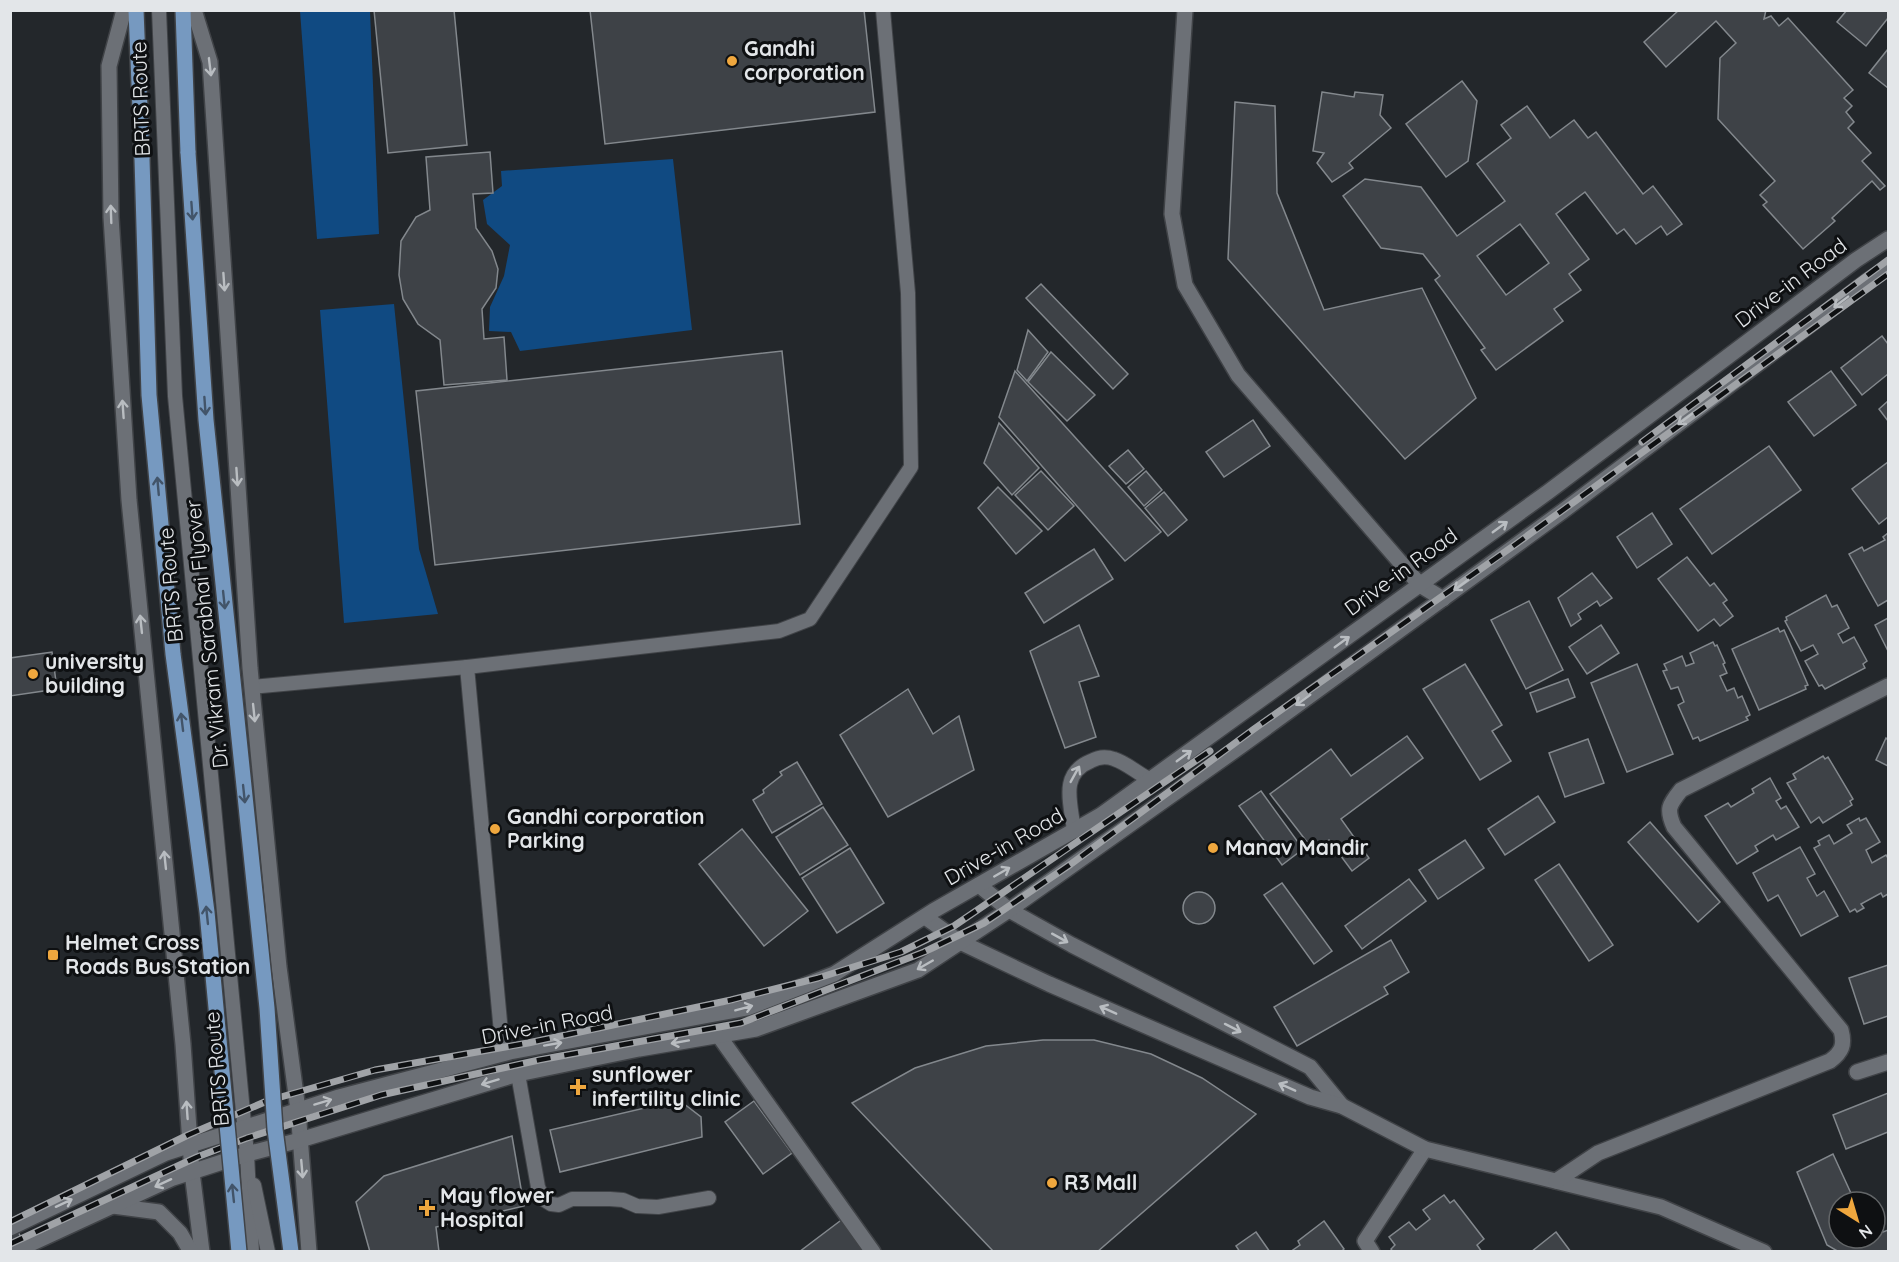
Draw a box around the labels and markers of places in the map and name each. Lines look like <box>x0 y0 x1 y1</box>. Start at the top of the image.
place label: Gandhi corporation <box>744 35 865 85</box>
marker: Gandhi corporation <box>725 54 739 68</box>
place label: university building <box>45 648 144 698</box>
marker: university building <box>26 667 40 681</box>
place label: Gandhi corporation Parking <box>507 803 705 853</box>
marker: Gandhi corporation Parking <box>488 822 502 836</box>
place label: Manav Mandir <box>1225 834 1369 860</box>
marker: Manav Mandir <box>1206 841 1220 855</box>
place label: Helmet Cross Roads Bus Station <box>65 929 250 979</box>
marker: Helmet Cross Roads Bus Station <box>46 948 60 962</box>
place label: sunflower infertility clinic <box>592 1061 741 1111</box>
marker: sunflower infertility clinic <box>569 1078 587 1096</box>
place label: R3 Mall <box>1064 1169 1137 1195</box>
marker: R3 Mall <box>1045 1176 1059 1190</box>
place label: May flower Hospital <box>440 1182 554 1232</box>
marker: May flower Hospital <box>418 1199 436 1217</box>

